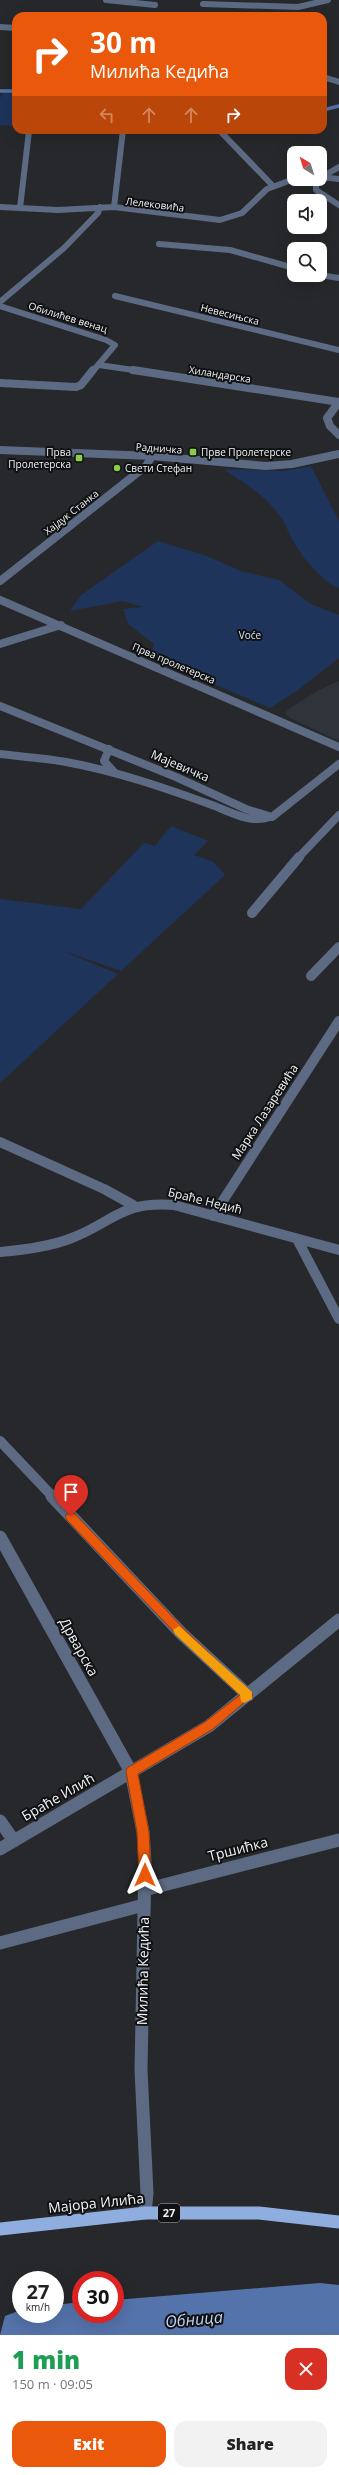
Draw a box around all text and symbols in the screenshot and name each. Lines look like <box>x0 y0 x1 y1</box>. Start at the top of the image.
text: 30 m <box>90 23 157 61</box>
icon: right <box>24 28 76 80</box>
text: Милића Кедића <box>90 59 229 83</box>
icon: left <box>96 104 118 126</box>
icon: ahead <box>138 104 160 126</box>
icon: ahead <box>180 104 202 126</box>
icon: right <box>222 104 244 126</box>
north arrow <box>287 146 327 186</box>
map controls <box>287 146 327 282</box>
street label: Лелековића <box>125 193 185 215</box>
button: sound <box>287 194 327 234</box>
button: search <box>287 242 327 282</box>
street label: Обилићев венац <box>27 298 110 336</box>
street label: Невесињска <box>199 300 261 328</box>
street label: Хиландарска <box>188 362 252 386</box>
street label: Радничка <box>135 439 183 457</box>
place label: Прва Пролетерска <box>8 445 71 471</box>
place label: Прве Пролетерске <box>201 445 292 459</box>
marker: Прве Пролетерске <box>188 447 198 457</box>
marker: Прва Пролетерска <box>74 453 84 463</box>
place label: Свети Стефан <box>125 461 192 475</box>
marker: Свети Стефан <box>112 463 122 473</box>
street label: Хајдук Станка <box>41 486 101 538</box>
park label: Voće <box>239 628 262 642</box>
street label: Прва пролетерска <box>130 639 218 687</box>
street label: Мајевичка <box>148 746 212 785</box>
street label: Марка Лазаревића <box>227 1061 302 1163</box>
street label: Браће Недић <box>166 1183 244 1218</box>
pin <box>54 1475 88 1516</box>
icon: arrive <box>60 1481 82 1503</box>
street label: Дрварска <box>56 1614 103 1679</box>
street label: Браће Илић <box>18 1768 98 1825</box>
street label: Тршићка <box>206 1832 270 1865</box>
position arrow <box>124 1854 166 1896</box>
street label: Милића Кедића <box>132 1917 153 2025</box>
street label: Мајора Илића <box>47 2188 145 2217</box>
road number: 27 <box>158 2204 180 2222</box>
speed limit sign: 30 <box>72 2271 124 2323</box>
text: 27 <box>27 2278 49 2305</box>
text: km/h <box>26 2300 50 2314</box>
water label: Обница <box>164 2306 224 2332</box>
text: 1 min <box>12 2343 80 2376</box>
button: close <box>285 2348 327 2390</box>
text: 150 m · 09:05 <box>12 2375 93 2393</box>
button: Exit <box>12 2421 166 2467</box>
button: Share <box>174 2421 327 2467</box>

